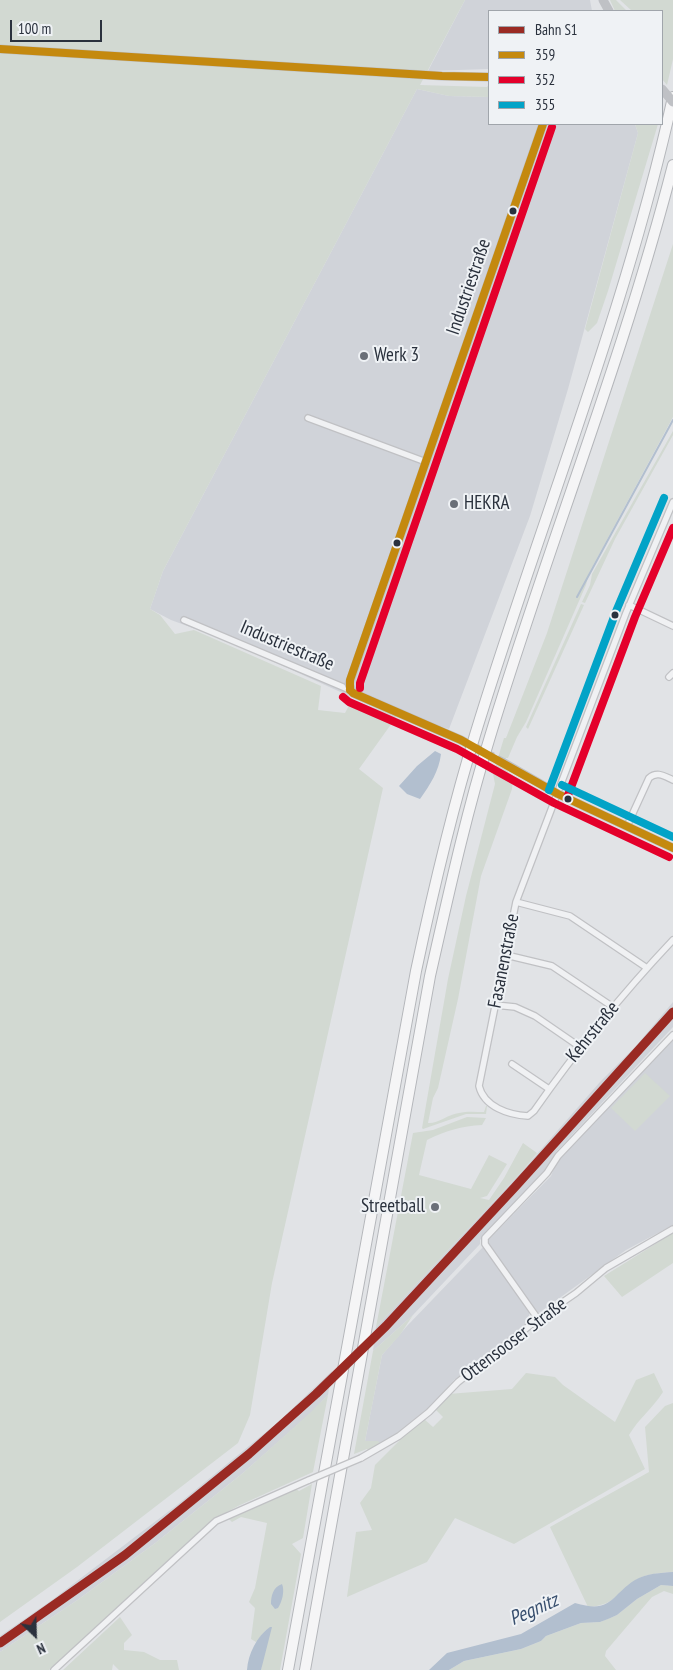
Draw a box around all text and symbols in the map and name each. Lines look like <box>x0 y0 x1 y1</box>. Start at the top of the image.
scale bar <box>12 10 105 42</box>
legend <box>488 10 663 125</box>
text: 100 m <box>18 19 51 38</box>
text: Bahn S1 <box>535 20 578 39</box>
text: 359 <box>535 45 555 64</box>
text: 352 <box>535 70 555 89</box>
text: 355 <box>535 95 555 114</box>
unlabelled marker <box>508 206 518 216</box>
street label: Industriestraße <box>442 236 496 338</box>
place label: Werk 3 <box>374 345 419 367</box>
marker: Werk 3 <box>358 350 370 362</box>
place label: HEKRA <box>464 493 509 515</box>
marker: HEKRA <box>448 498 460 510</box>
unlabelled marker <box>392 538 402 548</box>
unlabelled marker <box>610 610 620 620</box>
street label: Industriestraße <box>237 616 337 676</box>
unlabelled marker <box>563 794 573 804</box>
street label: Fasanenstraße <box>484 912 524 1010</box>
street label: Kehrstraße <box>562 997 624 1067</box>
place label: Streetball <box>361 1196 425 1218</box>
marker: Streetball <box>429 1201 441 1213</box>
street label: Ottensooser Straße <box>457 1293 571 1387</box>
water label: Pegnitz <box>506 1589 562 1631</box>
north arrow <box>10 1610 60 1660</box>
text: N <box>34 1639 48 1658</box>

